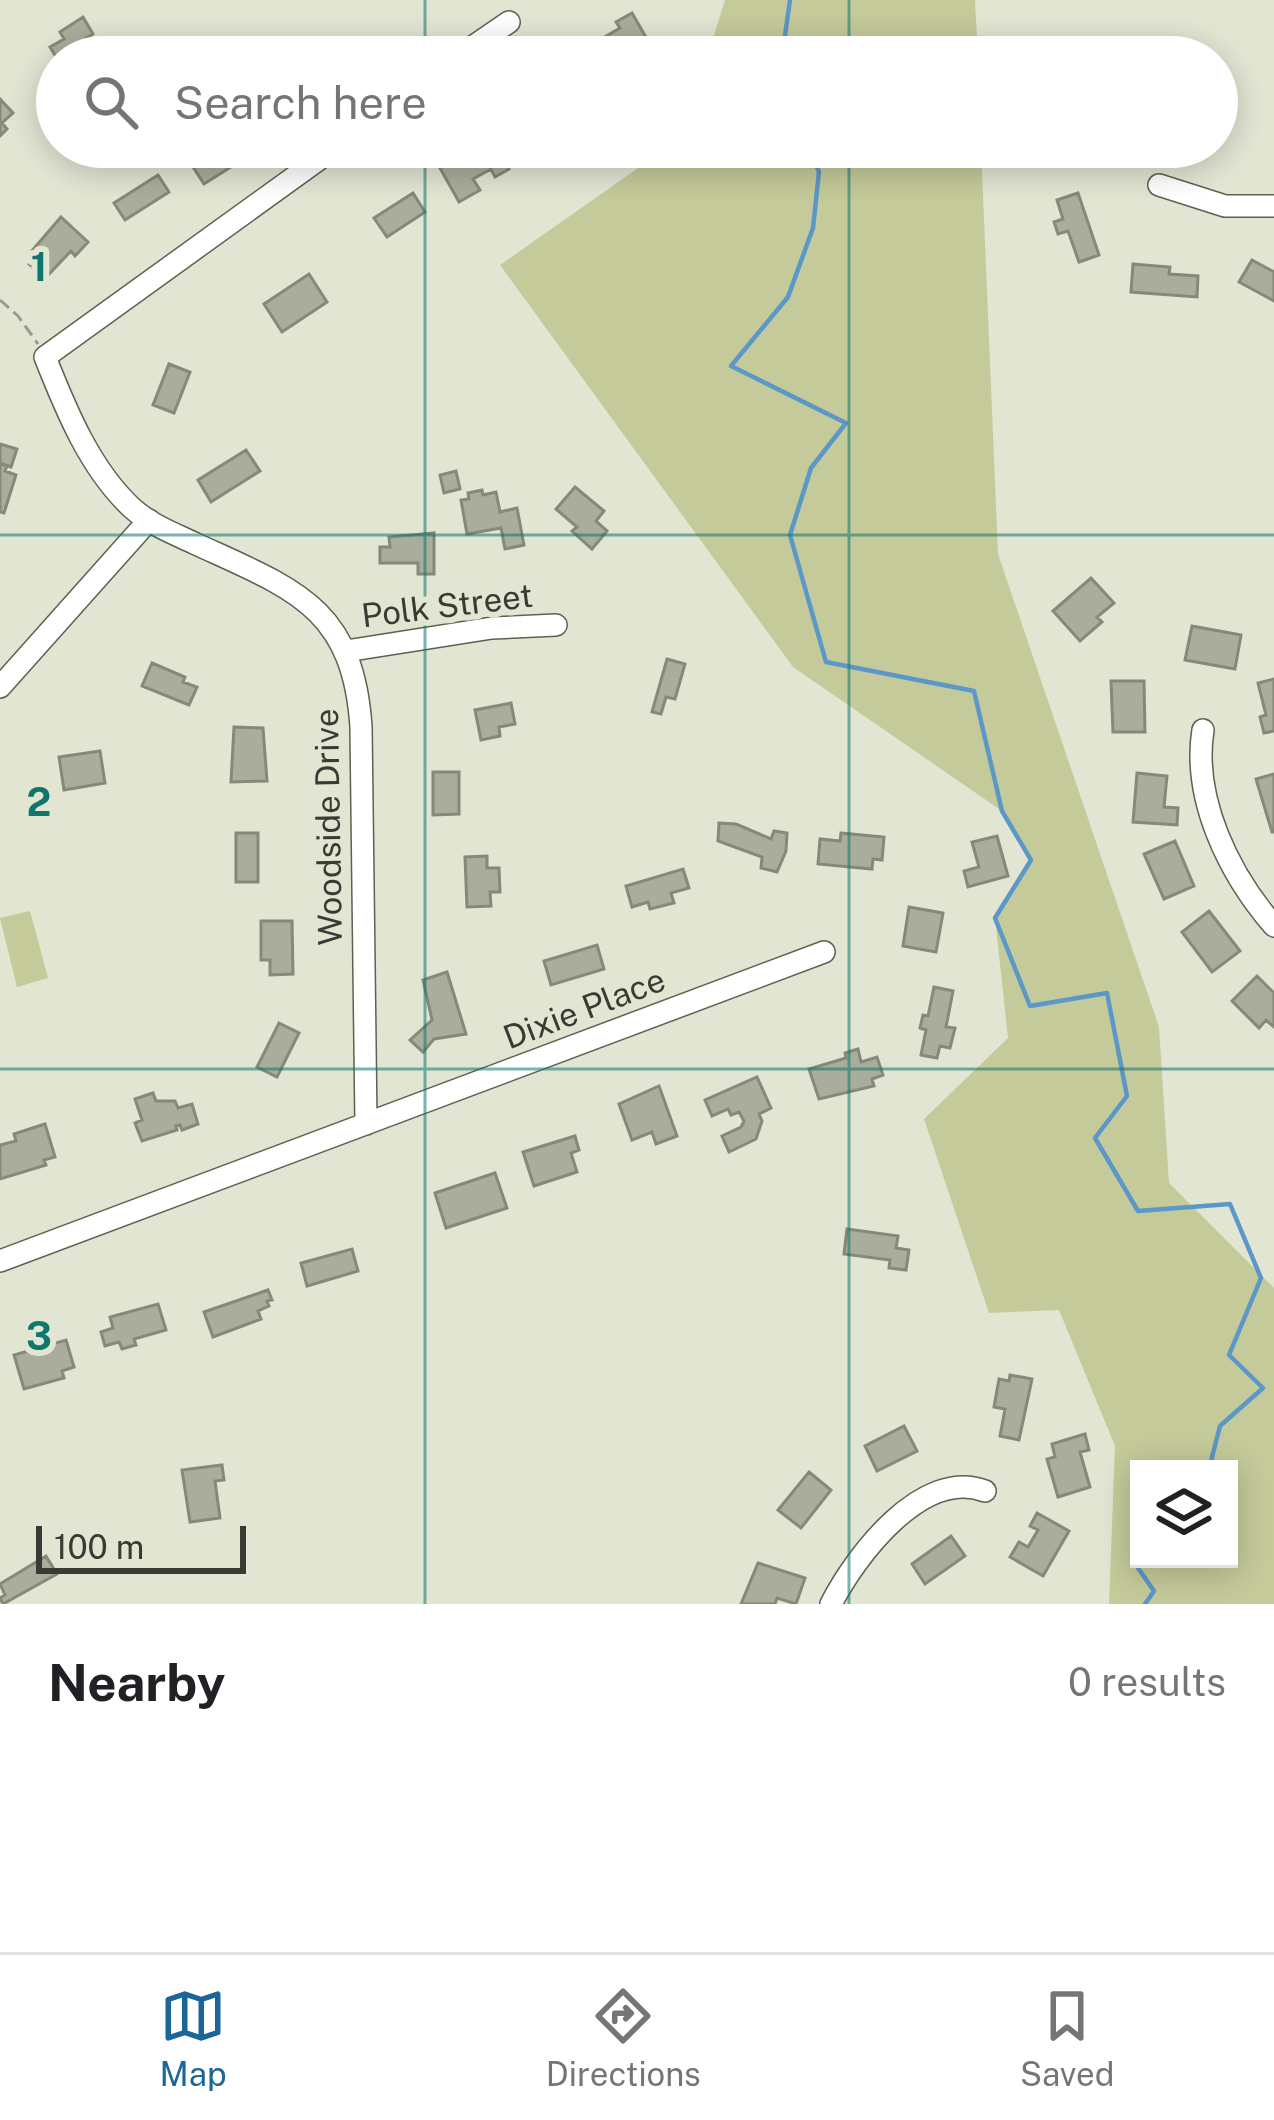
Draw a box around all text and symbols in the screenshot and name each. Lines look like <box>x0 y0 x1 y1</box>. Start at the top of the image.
search box <box>36 36 1238 168</box>
icon: search <box>78 69 144 135</box>
text: Search here <box>174 76 427 129</box>
text: 1 <box>31 244 47 290</box>
street label: Polk Street <box>359 576 535 634</box>
street label: Woodside Drive <box>307 708 349 946</box>
text: 2 <box>27 779 51 825</box>
street label: Dixie Place <box>498 960 670 1056</box>
text: 3 <box>26 1313 52 1359</box>
map controls <box>1130 1460 1238 1568</box>
button: layers <box>1130 1460 1238 1568</box>
scale bar <box>36 1520 246 1573</box>
text: 100 m <box>54 1528 144 1566</box>
text: Nearby <box>48 1653 225 1712</box>
text: 0 results <box>1068 1659 1226 1705</box>
tab: Map <box>160 1983 227 2093</box>
tab: Directions <box>546 1983 701 2093</box>
tab: Saved <box>1020 1983 1114 2093</box>

